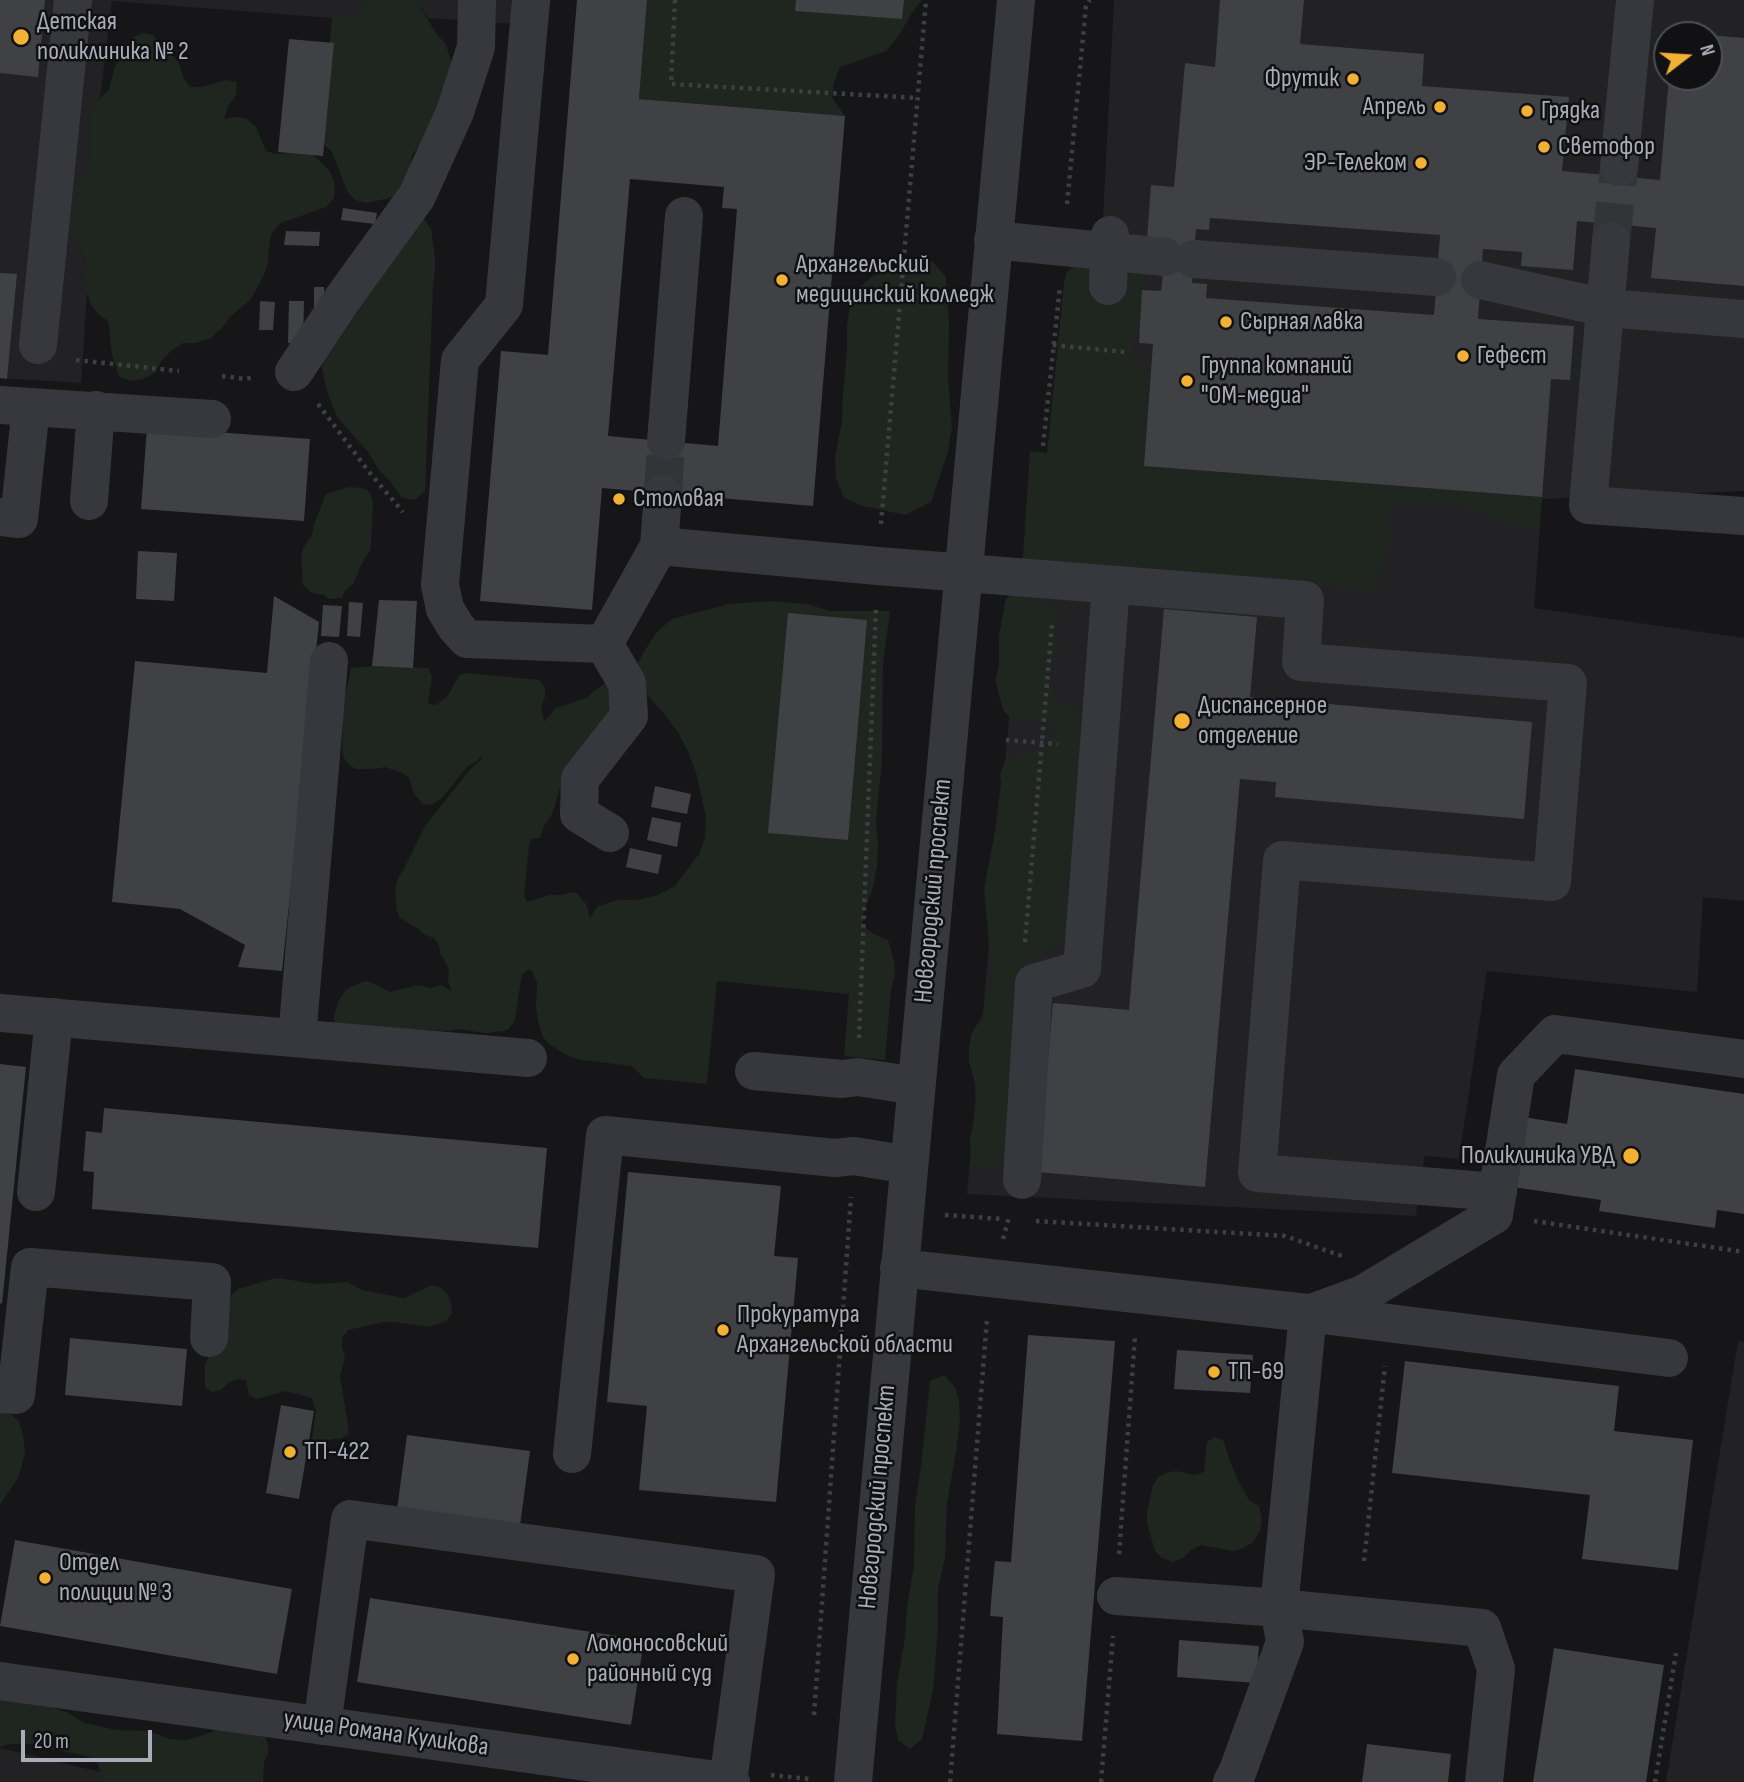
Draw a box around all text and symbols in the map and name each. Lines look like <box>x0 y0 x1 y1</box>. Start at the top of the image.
place label: Детская поликлиника № 2 <box>37 6 189 68</box>
north arrow <box>1653 21 1723 91</box>
marker: Детская поликлиника № 2 <box>11 27 31 47</box>
text: N <box>1694 42 1719 59</box>
place label: Фрутик <box>1265 63 1339 95</box>
marker: Фрутик <box>1345 71 1361 87</box>
place label: Апрель <box>1363 91 1426 123</box>
place label: Грядка <box>1541 95 1600 127</box>
marker: Апрель <box>1432 99 1448 115</box>
marker: Грядка <box>1519 103 1535 119</box>
place label: Светофор <box>1558 131 1655 163</box>
marker: Светофор <box>1536 139 1552 155</box>
place label: ЭР-Телеком <box>1304 147 1407 179</box>
marker: ЭР-Телеком <box>1413 155 1429 171</box>
place label: Архангельский медицинский колледж <box>796 249 994 310</box>
marker: Архангельский медицинский колледж <box>774 272 790 288</box>
place label: Сырная лавка <box>1240 306 1363 338</box>
marker: Сырная лавка <box>1218 314 1234 330</box>
place label: Гефест <box>1477 340 1547 372</box>
marker: Гефест <box>1455 348 1471 364</box>
place label: Группа компаний "ОМ-медиа" <box>1201 350 1352 412</box>
marker: Группа компаний "ОМ-медиа" <box>1179 373 1195 389</box>
place label: Столовая <box>633 483 724 515</box>
marker: Столовая <box>611 491 627 507</box>
place label: Диспансерное отделение <box>1198 690 1327 752</box>
marker: Диспансерное отделение <box>1172 711 1192 731</box>
street label: Новгородский проспект <box>909 778 959 1004</box>
place label: Поликлиника УВД <box>1461 1140 1615 1172</box>
marker: Поликлиника УВД <box>1621 1146 1641 1166</box>
place label: Прокуратура Архангельской области <box>737 1299 953 1360</box>
marker: Прокуратура Архангельской области <box>715 1322 731 1338</box>
place label: ТП-69 <box>1228 1356 1284 1388</box>
marker: ТП-69 <box>1206 1364 1222 1380</box>
street label: Новгородский проспект <box>853 1384 903 1610</box>
place label: ТП-422 <box>304 1436 370 1468</box>
marker: ТП-422 <box>282 1444 298 1460</box>
place label: Отдел полиции № 3 <box>59 1547 172 1608</box>
marker: Отдел полиции № 3 <box>37 1570 53 1586</box>
place label: Ломоносовский районный cуд <box>587 1628 728 1690</box>
marker: Ломоносовский районный cуд <box>565 1651 581 1667</box>
street label: улица Романа Куликова <box>282 1704 490 1764</box>
scale bar <box>24 1716 156 1760</box>
text: 20 m <box>34 1729 69 1754</box>

